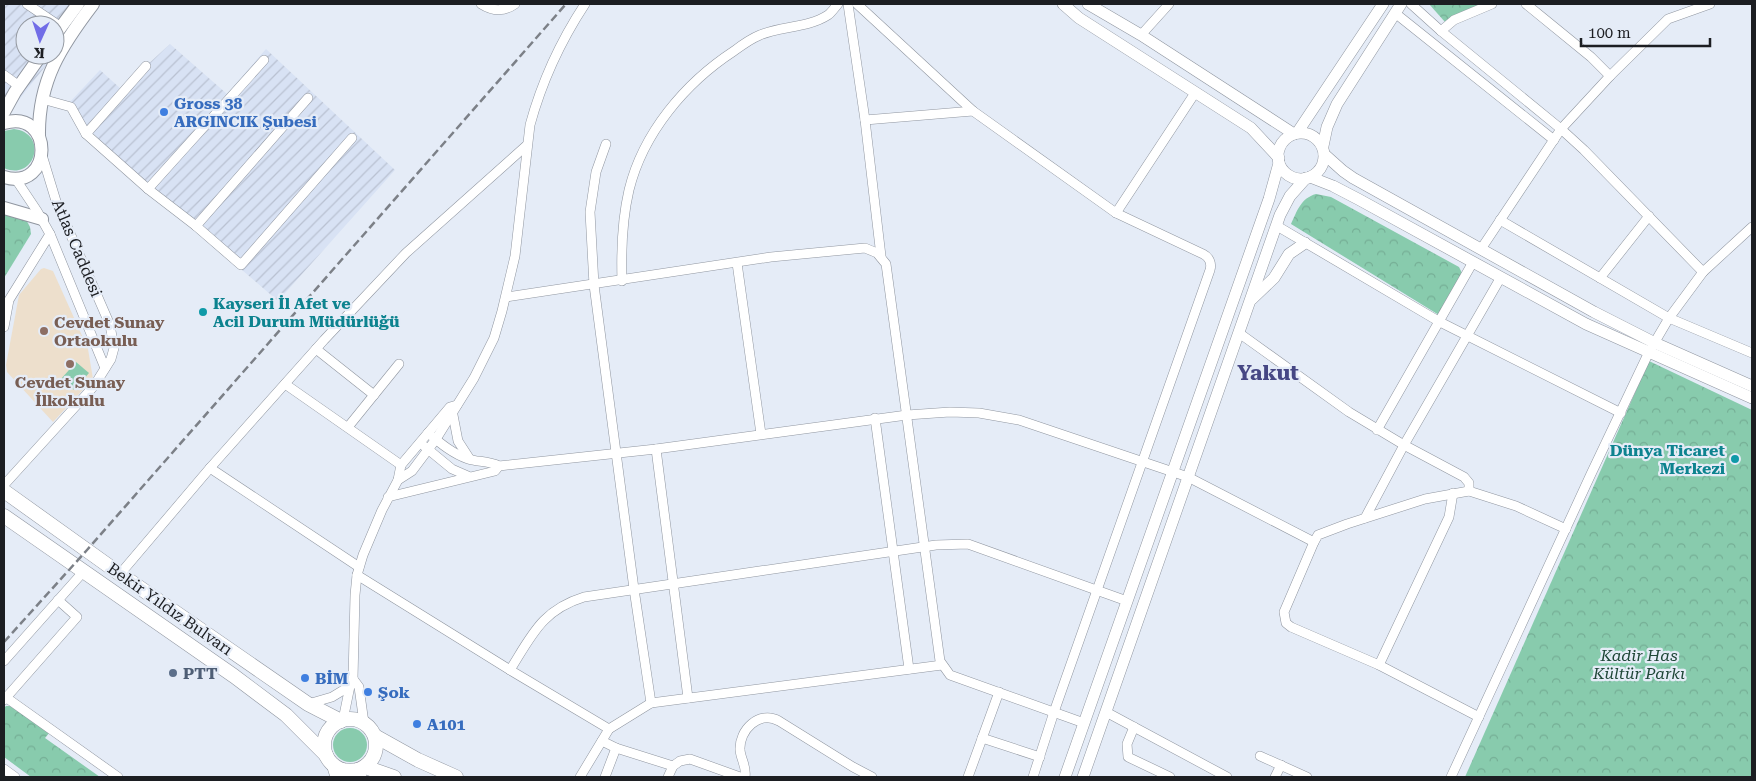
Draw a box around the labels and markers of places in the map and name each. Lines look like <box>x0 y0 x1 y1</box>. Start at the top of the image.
place label: Gross 38 ARGINCIK Şubesi <box>174 94 318 131</box>
marker: Gross 38 ARGINCIK Şubesi <box>158 106 170 118</box>
place label: Kayseri İl Afet ve Acil Durum Müdürlüğü <box>213 294 400 331</box>
marker: Kayseri İl Afet ve Acil Durum Müdürlüğü <box>197 306 209 318</box>
place label: Cevdet Sunay Ortaokulu <box>54 313 165 350</box>
marker: Cevdet Sunay Ortaokulu <box>38 325 50 337</box>
marker: Cevdet Sunay İlkokulu <box>64 358 76 370</box>
place label: Cevdet Sunay İlkokulu <box>15 373 126 410</box>
place label: Dünya Ticaret Merkezi <box>1610 441 1726 478</box>
marker: Dünya Ticaret Merkezi <box>1729 453 1741 465</box>
place label: PTT <box>183 664 218 683</box>
marker: PTT <box>167 667 179 679</box>
place label: BİM <box>315 669 348 688</box>
marker: BİM <box>299 672 311 684</box>
place label: Şok <box>378 683 410 702</box>
marker: Şok <box>362 686 374 698</box>
place label: A101 <box>427 715 466 734</box>
marker: A101 <box>411 718 423 730</box>

